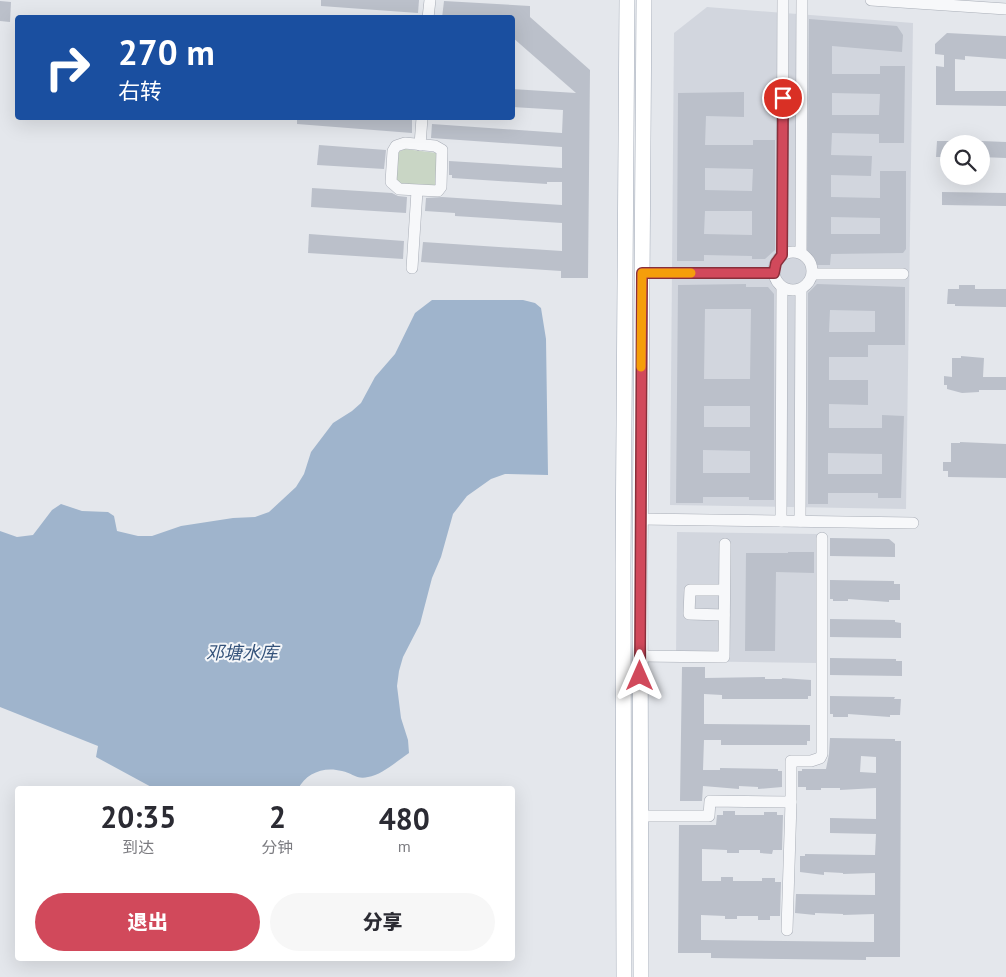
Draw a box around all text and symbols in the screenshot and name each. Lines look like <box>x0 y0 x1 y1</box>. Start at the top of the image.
text: 270 m <box>118 29 215 75</box>
icon: right <box>35 35 100 100</box>
text: 右转 <box>118 77 162 105</box>
pin <box>762 77 804 119</box>
icon: arrive <box>769 84 797 112</box>
map controls <box>940 135 990 185</box>
button: search <box>940 135 990 185</box>
water label: 邓塘水库 <box>206 641 281 664</box>
position arrow <box>613 649 665 701</box>
text: 20:35 <box>100 797 176 836</box>
text: 2 <box>269 797 286 836</box>
text: 480 <box>379 799 430 838</box>
text: m <box>398 836 411 856</box>
text: 到达 <box>122 837 154 857</box>
text: 分钟 <box>262 837 294 857</box>
button: 退出 <box>35 893 260 951</box>
button: 分享 <box>270 893 495 951</box>

